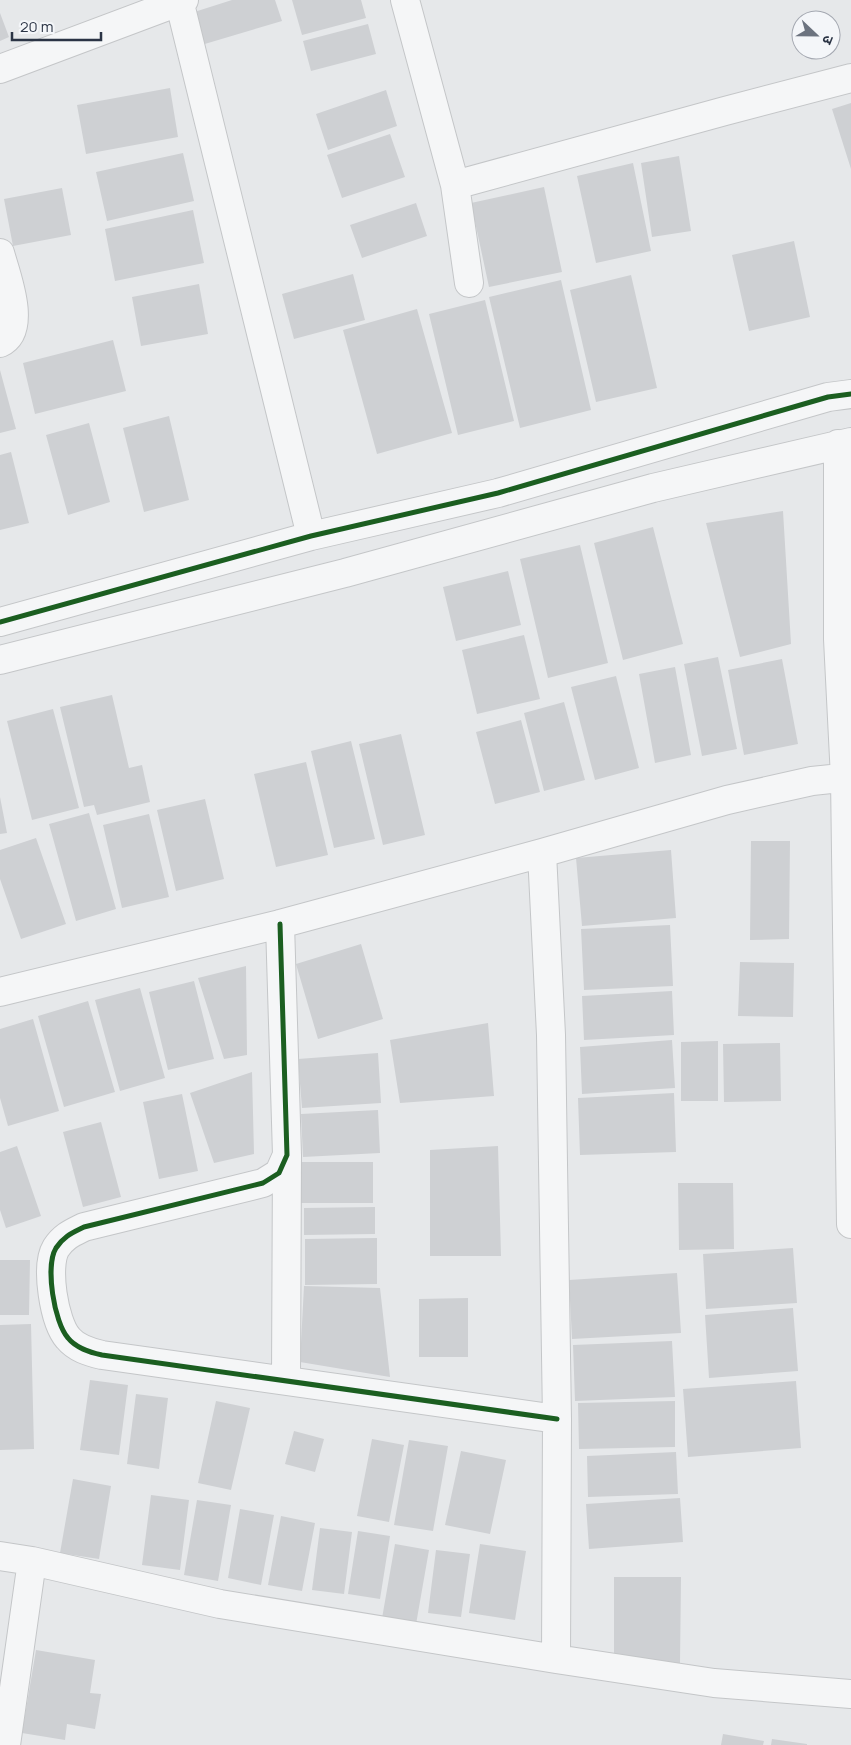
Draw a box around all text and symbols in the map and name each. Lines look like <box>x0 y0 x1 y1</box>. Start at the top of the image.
scale bar <box>12 10 101 42</box>
north arrow <box>791 10 841 60</box>
text: 20 m <box>20 16 53 37</box>
text: उ <box>818 33 839 48</box>

